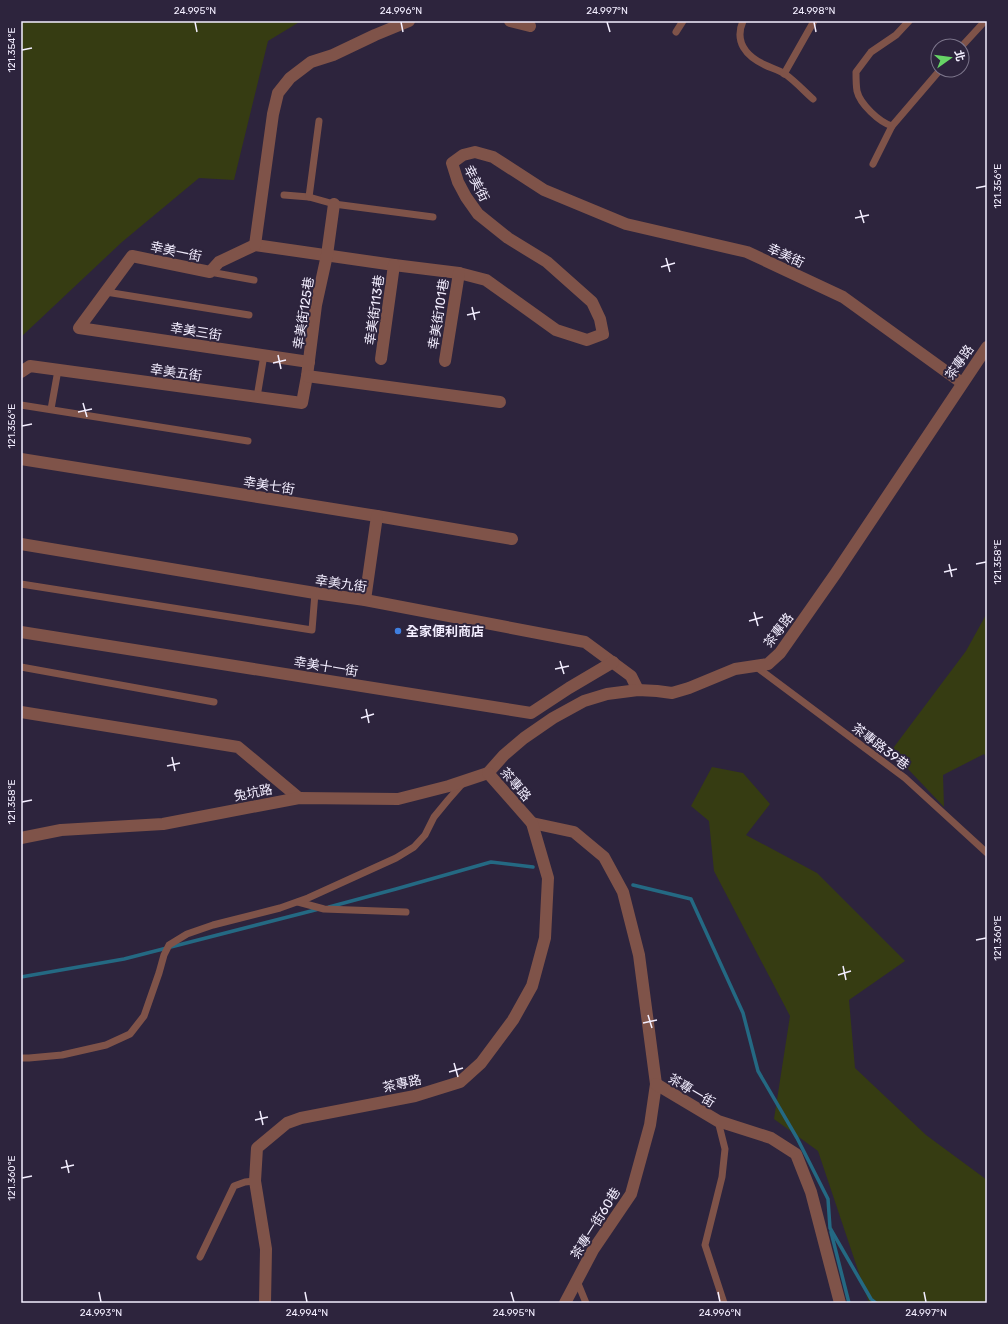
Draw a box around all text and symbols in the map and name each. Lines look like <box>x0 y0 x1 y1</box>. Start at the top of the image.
text: 24.995°N <box>174 5 216 17</box>
text: 24.996°N <box>380 5 422 17</box>
text: 24.997°N <box>586 5 628 17</box>
text: 24.998°N <box>793 5 836 17</box>
text: 121.354°E <box>6 27 18 73</box>
north arrow <box>930 38 970 78</box>
text: 北 <box>952 49 967 63</box>
street label: 幸美街 <box>461 162 492 204</box>
text: 121.356°E <box>992 164 1004 208</box>
street label: 幸美一街 <box>149 239 203 264</box>
street label: 幸美街 <box>765 240 807 270</box>
street label: 幸美街113巷 <box>362 274 387 346</box>
street label: 幸美街125巷 <box>290 276 317 350</box>
street label: 幸美街101巷 <box>426 278 451 351</box>
street label: 幸美三街 <box>169 320 223 343</box>
street label: 茶專路 <box>942 342 977 383</box>
street label: 幸美五街 <box>149 361 203 384</box>
text: 121.356°E <box>6 404 18 448</box>
street label: 幸美七街 <box>242 474 296 497</box>
text: 121.358°E <box>992 539 1004 585</box>
street label: 幸美九街 <box>314 572 368 595</box>
street label: 茶專路 <box>761 610 796 650</box>
place label: 全家便利商店 <box>406 624 484 639</box>
marker: 全家便利商店 <box>393 626 403 636</box>
street label: 幸美十一街 <box>293 654 359 679</box>
street label: 茶專路39巷 <box>849 720 912 773</box>
street label: 茶專路 <box>497 765 534 804</box>
text: 121.358°E <box>6 779 18 825</box>
street label: 兔坑路 <box>233 781 274 804</box>
text: 121.360°E <box>992 915 1004 961</box>
street label: 茶專一街 <box>666 1071 718 1110</box>
street label: 茶專路 <box>381 1072 423 1095</box>
text: 121.360°E <box>6 1155 18 1201</box>
street label: 茶專一街60巷 <box>568 1185 623 1262</box>
text: 24.993°N <box>80 1307 122 1319</box>
text: 24.994°N <box>286 1307 328 1319</box>
text: 24.995°N <box>493 1307 535 1319</box>
text: 24.996°N <box>699 1307 741 1319</box>
text: 24.997°N <box>905 1307 947 1319</box>

